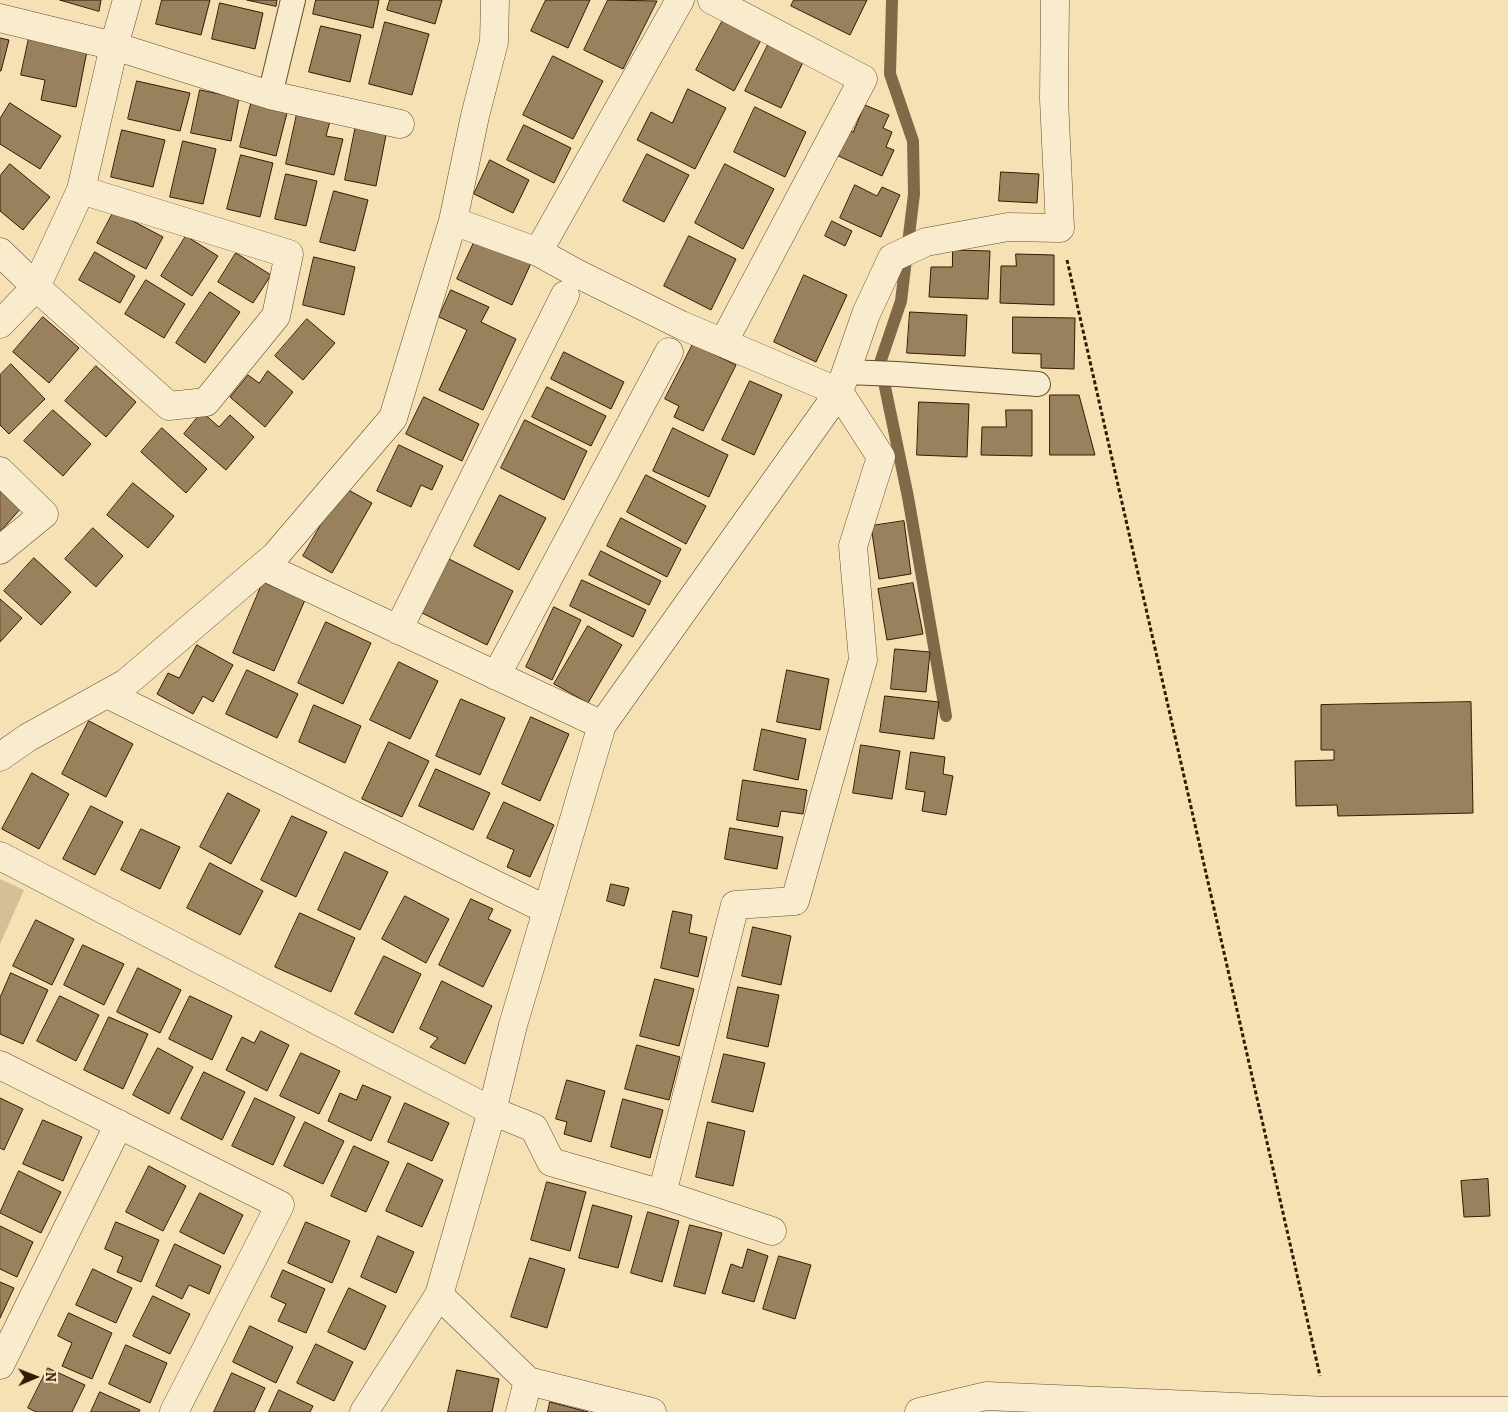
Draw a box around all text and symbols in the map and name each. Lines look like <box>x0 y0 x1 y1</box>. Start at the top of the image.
north arrow <box>10 1352 60 1402</box>
text: N <box>41 1371 60 1382</box>

